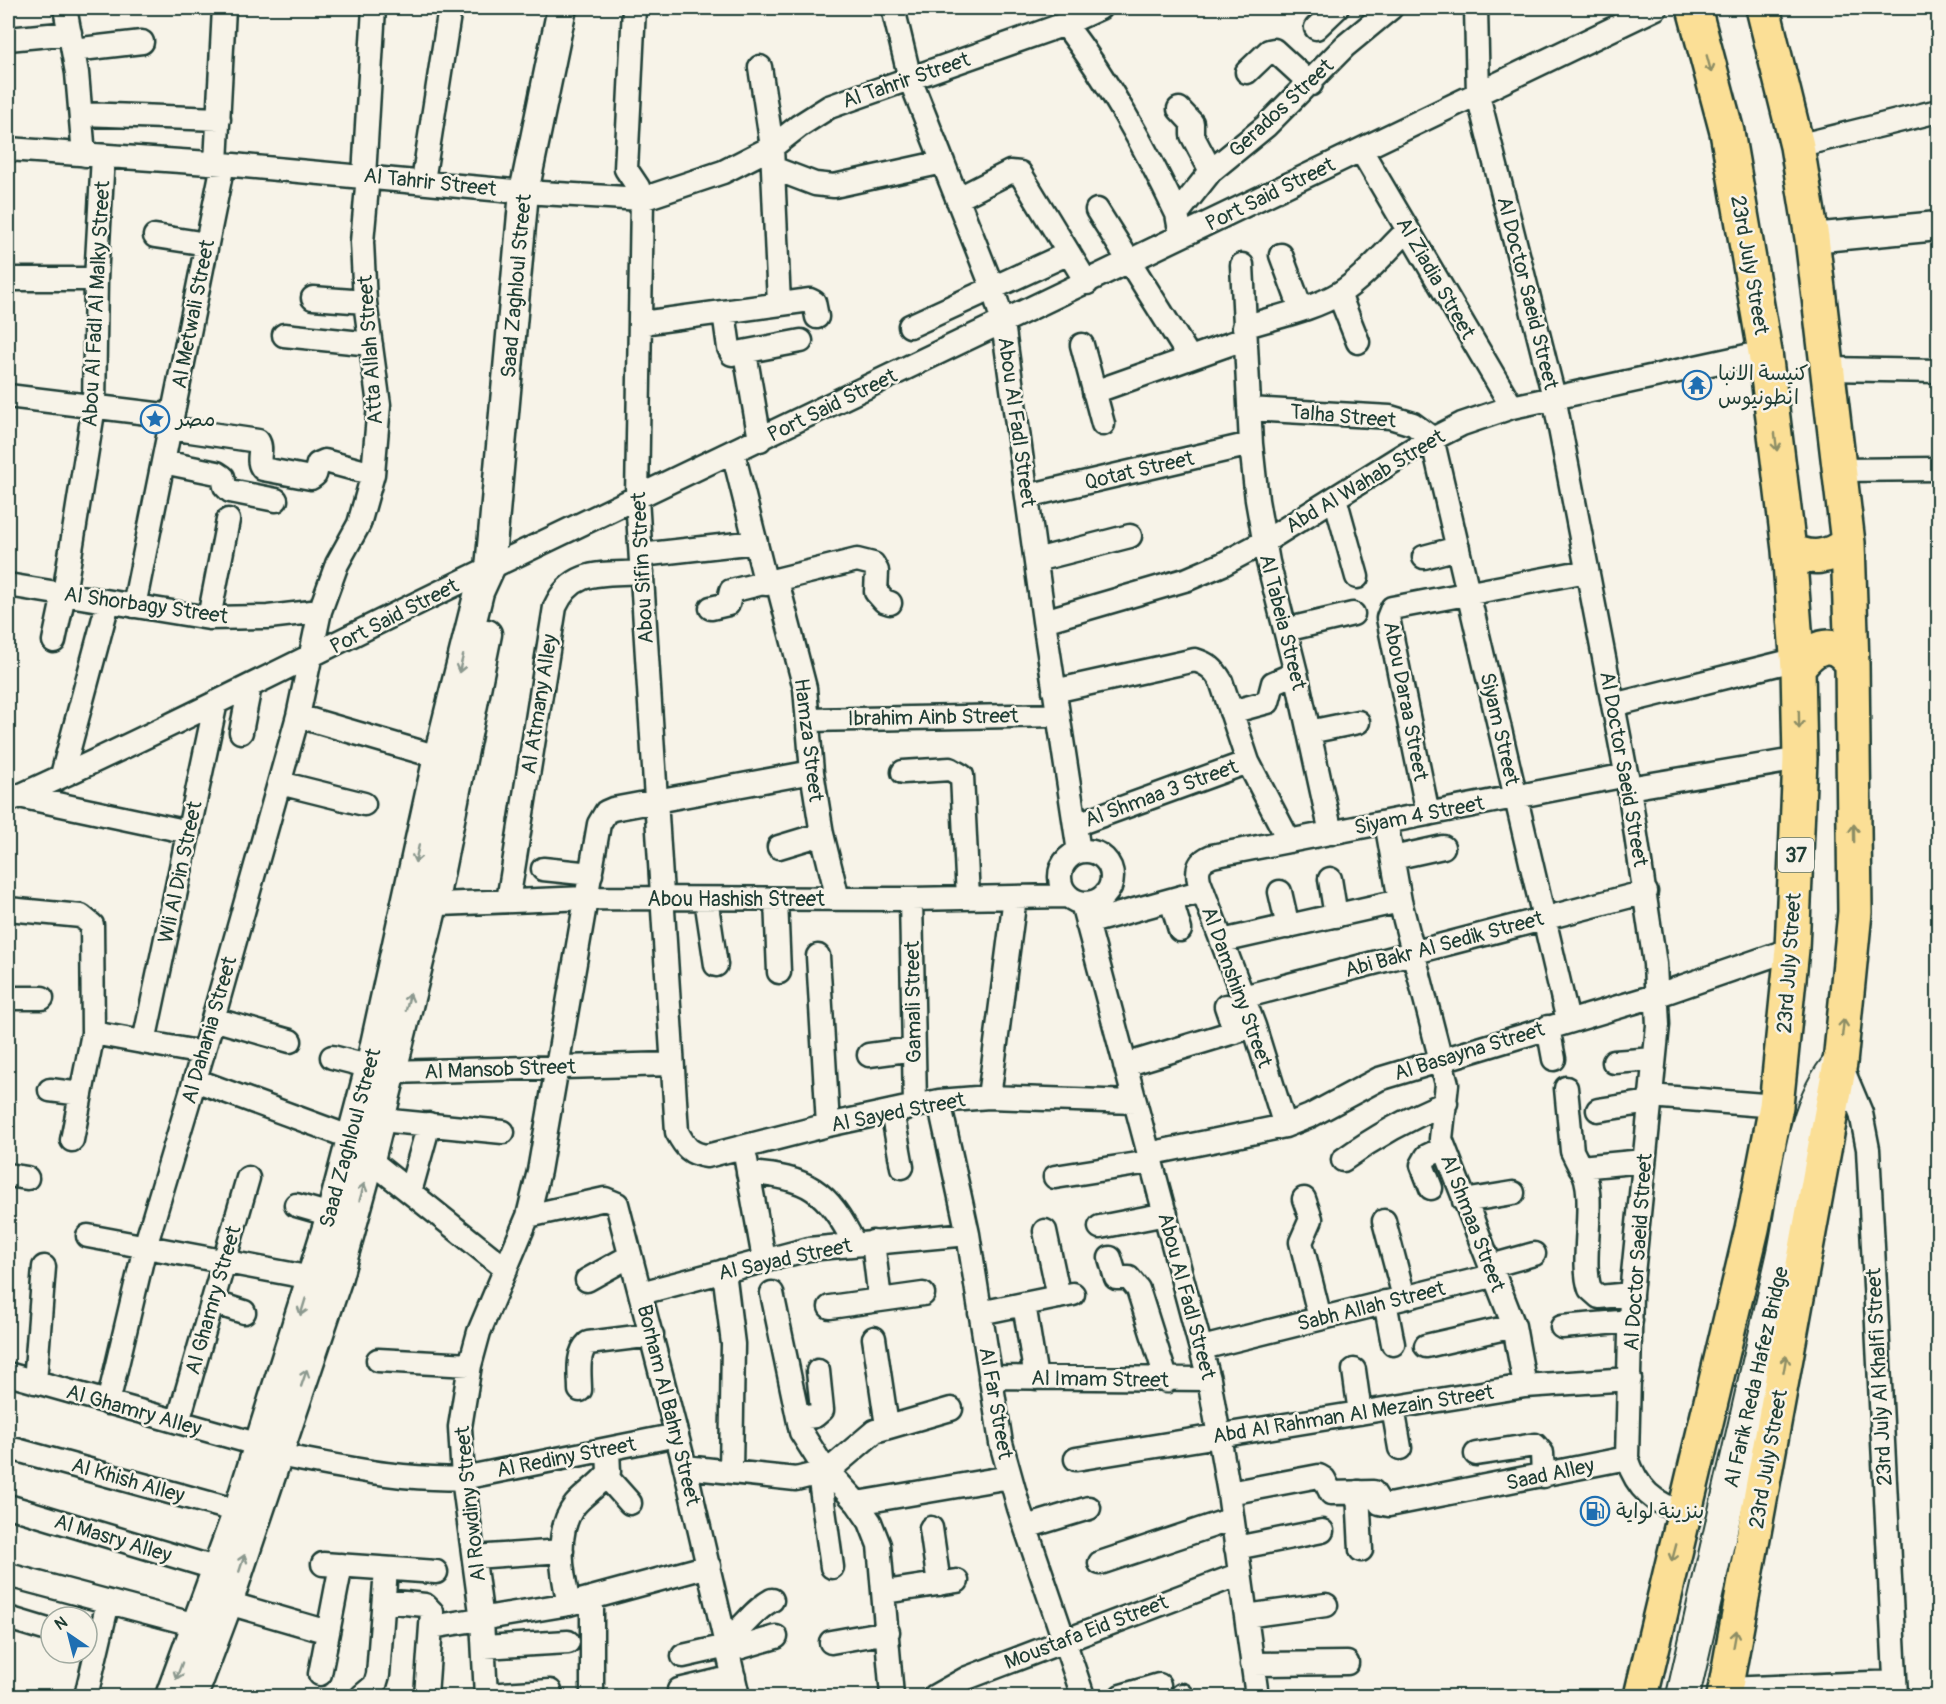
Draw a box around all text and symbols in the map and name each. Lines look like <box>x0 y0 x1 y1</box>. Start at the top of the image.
street label: Al Tahrir Street <box>839 46 974 115</box>
street label: Gerados Street <box>1223 53 1340 164</box>
one-way arrow <box>1704 54 1715 73</box>
street label: Port Said Street <box>1201 151 1340 237</box>
street label: Al Tahrir Street <box>362 162 498 203</box>
street label: Abou Al Fadl Al Malky Street <box>77 180 116 428</box>
street label: Saad Zaghloul Street <box>495 192 538 379</box>
street label: 23rd July Street <box>1724 193 1775 337</box>
street label: Al Doctor Saeid Street <box>1490 194 1565 393</box>
street label: Al Ziadia Street <box>1390 212 1482 344</box>
street label: Al Metwali Street <box>166 237 221 391</box>
street label: Atta Allah Street <box>352 274 389 426</box>
street label: Abou Al Fadl Street <box>991 335 1042 509</box>
place label: كنيسة الانبا انطونيوس <box>1718 360 1809 411</box>
street label: Port Said Street <box>763 362 902 448</box>
temple icon: كنيسة الانبا انطونيوس <box>1681 369 1713 401</box>
street label: Talha Street <box>1289 398 1398 435</box>
place icon: مصر <box>139 403 171 435</box>
place label: مصر <box>174 406 215 433</box>
street label: Abd Al Wahab Street <box>1281 423 1450 540</box>
one-way arrow <box>1771 431 1782 451</box>
street label: Qotat Street <box>1082 445 1197 496</box>
street label: Abou Sifin Street <box>625 491 660 645</box>
street label: Al Tabeia Street <box>1253 551 1313 693</box>
street label: Port Said Street <box>325 572 464 660</box>
street label: Al Shorbagy Street <box>62 581 230 630</box>
street label: Abou Daraa Street <box>1377 619 1434 784</box>
street label: Al Atmany Alley <box>515 632 564 776</box>
one-way arrow <box>455 654 467 673</box>
street label: Al Doctor Saeid Street <box>1593 669 1654 869</box>
street label: Siyam Street <box>1473 670 1526 789</box>
street label: Hamza Street <box>788 677 830 804</box>
street label: Ibrahim Ainb Street <box>847 703 1019 732</box>
one-way arrow <box>1793 709 1805 729</box>
street label: Al Shmaa 3 Street <box>1081 753 1242 834</box>
street label: Siyam 4 Street <box>1352 790 1487 841</box>
street label: Wli Al Din Street <box>152 798 209 946</box>
one-way arrow <box>1848 824 1860 844</box>
road number: 37 <box>1778 838 1814 872</box>
one-way arrow <box>411 843 422 863</box>
street label: Abou Hashish Street <box>647 886 825 913</box>
street label: 23rd July Street <box>1771 891 1808 1034</box>
street label: Al Damshiny Street <box>1195 903 1278 1072</box>
street label: Abi Bakr Al Sedik Street <box>1342 905 1547 984</box>
street label: Gamali Street <box>899 940 928 1063</box>
street label: Al Dahania Street <box>176 953 244 1107</box>
one-way arrow <box>403 993 415 1012</box>
street label: Al Basayna Street <box>1391 1016 1548 1087</box>
one-way arrow <box>1838 1018 1849 1038</box>
street label: Saad Zaghloul Street <box>314 1045 388 1231</box>
street label: Al Mansob Street <box>424 1053 577 1086</box>
street label: Al Sayed Street <box>829 1086 968 1139</box>
street label: Al Shmaa Street <box>1434 1151 1511 1296</box>
street label: Al Doctor Saeid Street <box>1618 1152 1659 1352</box>
one-way arrow <box>357 1182 368 1201</box>
street label: Abou Al Fadl Street <box>1151 1210 1222 1383</box>
street label: Al Ghamry Street <box>179 1222 248 1378</box>
street label: Al Sayad Street <box>716 1232 855 1287</box>
street label: Al Farik Reda Hafez Bridge <box>1718 1263 1795 1490</box>
street label: 23rd July Al Khalfi Street <box>1860 1267 1899 1487</box>
street label: Sabh Allah Street <box>1294 1275 1448 1338</box>
one-way arrow <box>297 1297 308 1316</box>
street label: Borham Al Bahry Street <box>630 1302 707 1509</box>
street label: Al Far Street <box>972 1345 1019 1462</box>
one-way arrow <box>1780 1355 1791 1375</box>
street label: Al Imam Street <box>1031 1365 1170 1394</box>
one-way arrow <box>299 1369 310 1388</box>
street label: Al Ghamry Alley <box>63 1378 205 1443</box>
street label: Abd Al Rahman Al Mezain Street <box>1211 1379 1496 1450</box>
street label: 23rd July Street <box>1743 1387 1794 1531</box>
street label: Al Rowdiny Street <box>449 1424 492 1583</box>
street label: Al Rediny Street <box>494 1431 639 1484</box>
street label: Al Khish Alley <box>68 1451 188 1510</box>
street label: Saad Alley <box>1503 1452 1597 1497</box>
fuel station icon: بنزينة لواية <box>1579 1495 1611 1527</box>
place label: بنزينة لواية <box>1616 1498 1704 1525</box>
street label: Al Masry Alley <box>51 1508 175 1569</box>
one-way arrow <box>1667 1543 1679 1562</box>
one-way arrow <box>237 1554 248 1573</box>
street label: Moustafa Eid Street <box>1001 1589 1172 1676</box>
north arrow <box>39 1605 99 1665</box>
text: N <box>51 1612 71 1635</box>
one-way arrow <box>1730 1630 1741 1649</box>
one-way arrow <box>173 1661 184 1680</box>

